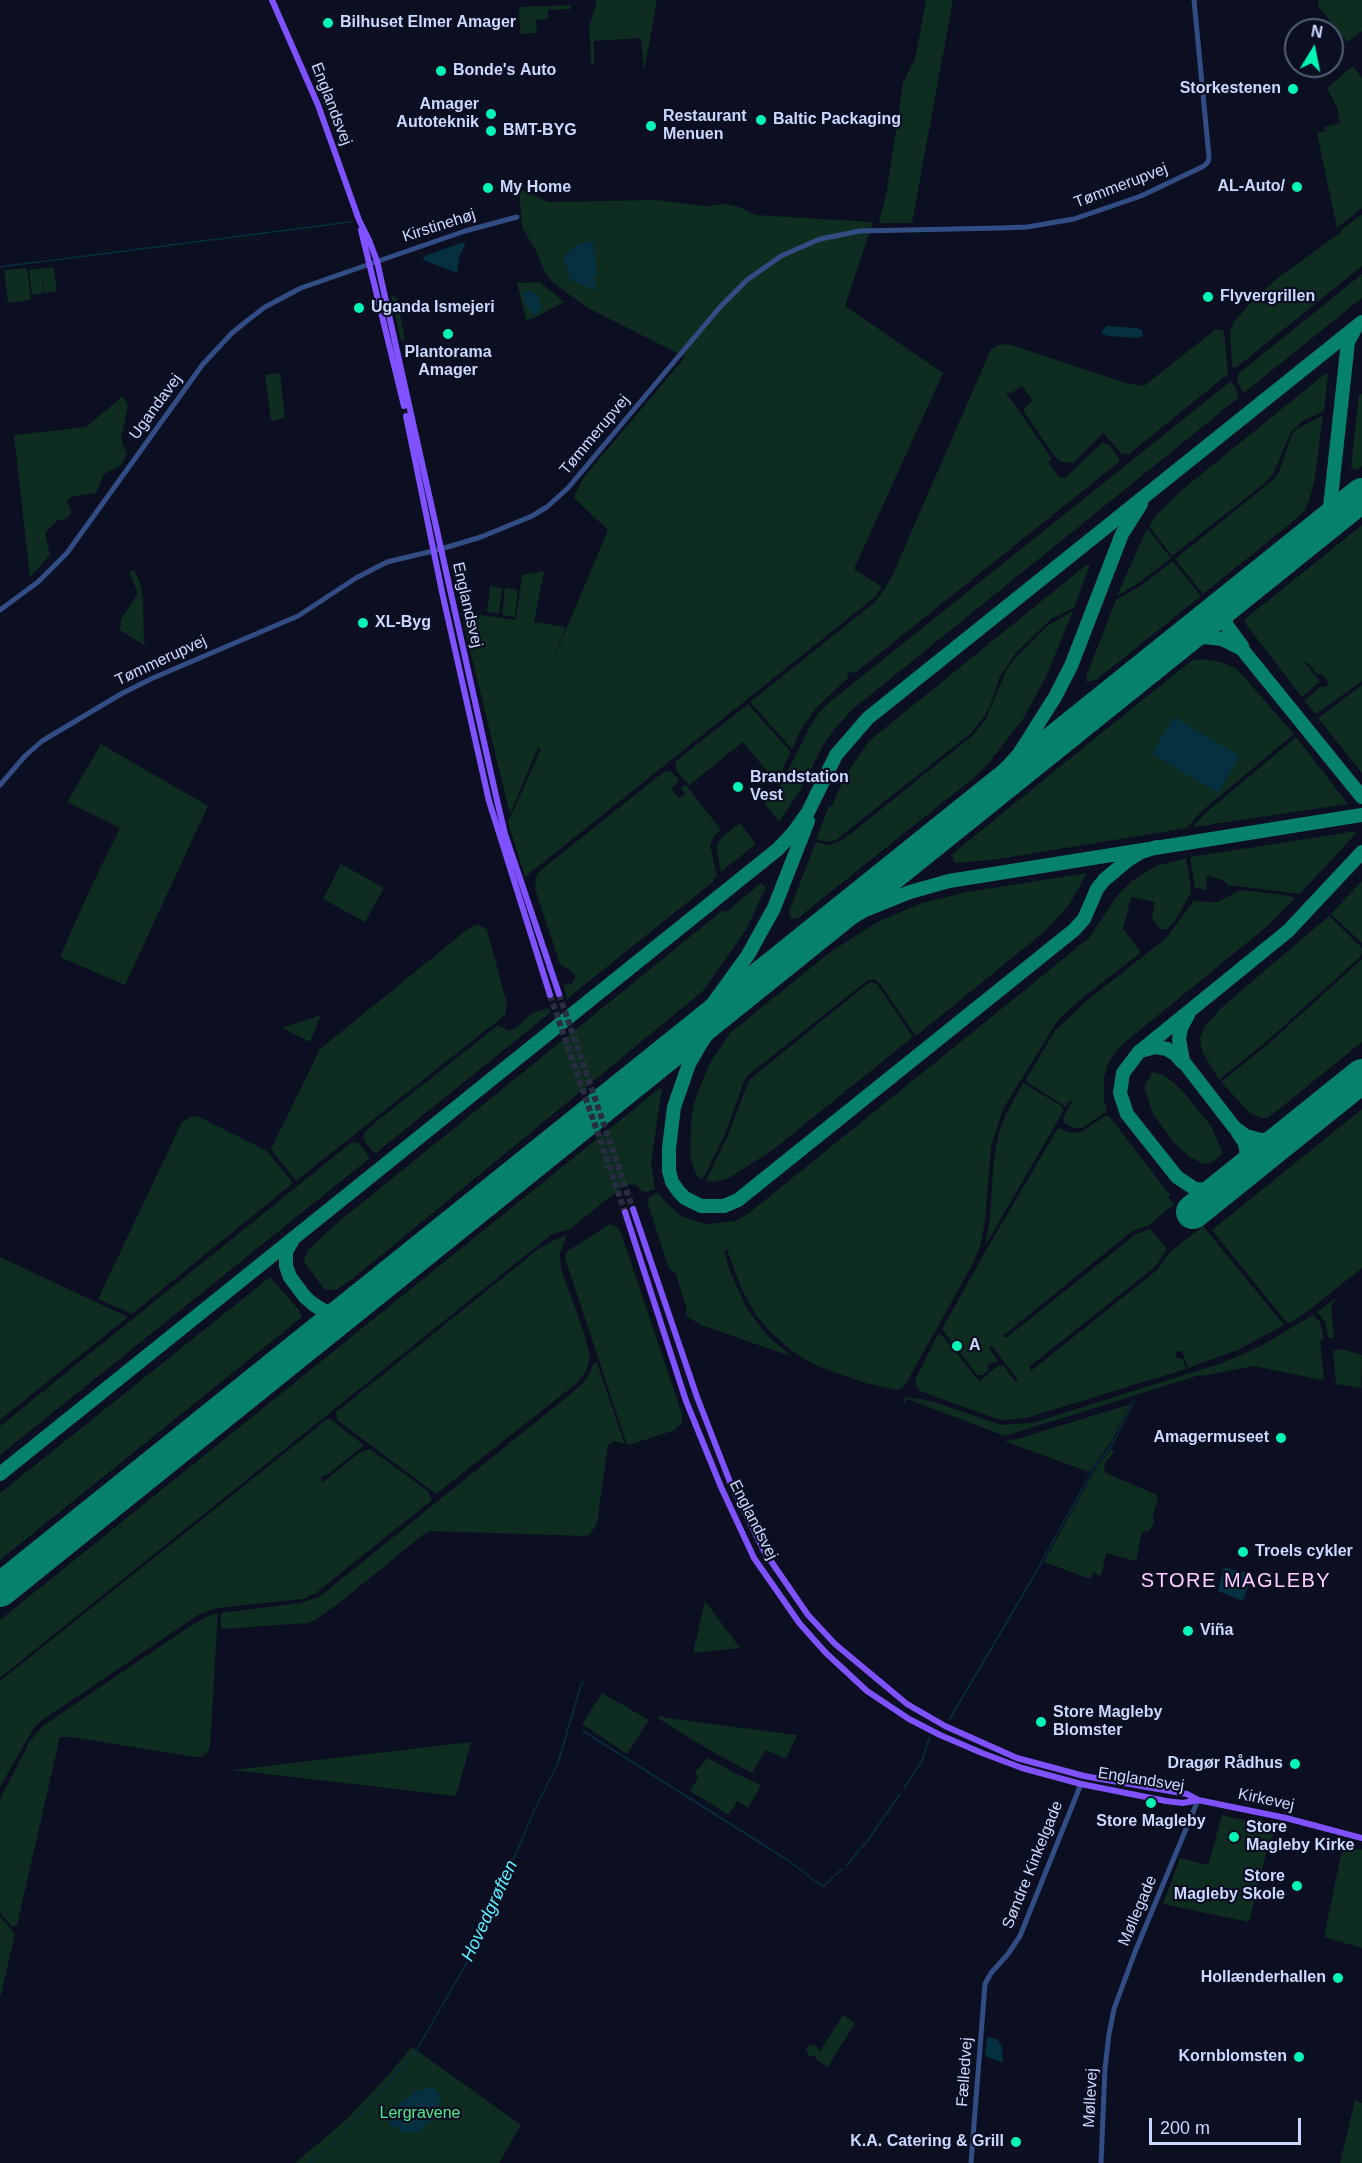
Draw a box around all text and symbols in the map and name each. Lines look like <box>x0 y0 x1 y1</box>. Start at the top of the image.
place label: Bilhuset Elmer Amager <box>340 13 516 33</box>
marker: Bilhuset Elmer Amager <box>321 16 335 30</box>
north arrow <box>1284 18 1344 78</box>
text: N <box>1310 22 1324 41</box>
street label: Englandsvej <box>306 60 356 148</box>
place label: Bonde's Auto <box>453 61 556 81</box>
marker: Bonde's Auto <box>434 64 448 78</box>
place label: Storkestenen <box>1180 79 1281 99</box>
marker: Storkestenen <box>1286 82 1300 96</box>
place label: Amager Autoteknik <box>396 95 479 133</box>
marker: Amager Autoteknik <box>484 107 498 121</box>
place label: Restaurant Menuen <box>663 107 747 145</box>
place label: Baltic Packaging <box>773 110 901 130</box>
marker: Baltic Packaging <box>754 113 768 127</box>
marker: Restaurant Menuen <box>644 119 658 133</box>
place label: BMT-BYG <box>503 121 577 141</box>
marker: BMT-BYG <box>484 124 498 138</box>
street label: Tømmerupvej <box>1071 159 1171 213</box>
place label: AL-Auto/ <box>1217 177 1285 197</box>
place label: My Home <box>500 178 571 198</box>
marker: AL-Auto/ <box>1290 180 1304 194</box>
marker: My Home <box>481 181 495 195</box>
street label: Kirstinehøj <box>400 205 478 247</box>
place label: Flyvergrillen <box>1220 287 1315 307</box>
marker: Flyvergrillen <box>1201 290 1215 304</box>
place label: Uganda Ismejeri <box>371 298 495 318</box>
marker: Uganda Ismejeri <box>352 301 366 315</box>
marker: Plantorama Amager <box>441 327 455 341</box>
place label: Plantorama Amager <box>404 343 492 381</box>
street label: Ugandavej <box>126 370 186 444</box>
street label: Tømmerupvej <box>556 391 634 479</box>
street label: Englandsvej <box>448 560 486 650</box>
place label: XL-Byg <box>375 613 431 633</box>
marker: XL-Byg <box>356 616 370 630</box>
street label: Tømmerupvej <box>112 631 210 691</box>
place label: Brandstation Vest <box>750 768 849 806</box>
marker: Brandstation Vest <box>731 780 745 794</box>
place label: A <box>969 1336 981 1356</box>
marker: A <box>950 1339 964 1353</box>
place label: Amagermuseet <box>1153 1428 1269 1448</box>
marker: Amagermuseet <box>1274 1431 1288 1445</box>
street label: Englandsvej <box>725 1477 781 1563</box>
place label: Troels cykler <box>1255 1542 1353 1562</box>
marker: Troels cykler <box>1236 1545 1250 1559</box>
district label: STORE MAGLEBY <box>1141 1569 1331 1593</box>
place label: Viña <box>1200 1621 1234 1641</box>
marker: Viña <box>1181 1624 1195 1638</box>
place label: Store Magleby Blomster <box>1053 1703 1162 1741</box>
marker: Store Magleby Blomster <box>1034 1715 1048 1729</box>
place label: Dragør Rådhus <box>1167 1754 1283 1774</box>
marker: Dragør Rådhus <box>1288 1757 1302 1771</box>
street label: Englandsvej <box>1096 1764 1186 1796</box>
street label: Kirkevej <box>1236 1785 1296 1815</box>
marker: Store Magleby <box>1144 1796 1158 1810</box>
street label: Søndre Kinkelgade <box>999 1798 1067 1932</box>
place label: Store Magleby <box>1096 1812 1206 1832</box>
place label: Store Magleby Kirke <box>1246 1818 1354 1856</box>
marker: Store Magleby Kirke <box>1227 1830 1241 1844</box>
water label: Hovedgrøften <box>457 1857 523 1965</box>
place label: Store Magleby Skole <box>1174 1867 1285 1905</box>
street label: Møllegade <box>1115 1873 1161 1949</box>
marker: Store Magleby Skole <box>1290 1879 1304 1893</box>
place label: Hollænderhallen <box>1201 1968 1326 1988</box>
marker: Hollænderhallen <box>1331 1971 1345 1985</box>
street label: Fælledvej <box>953 2037 977 2107</box>
place label: Kornblomsten <box>1179 2047 1287 2067</box>
marker: Kornblomsten <box>1292 2050 1306 2064</box>
street label: Møllevej <box>1080 2068 1102 2128</box>
park label: Lergravene <box>380 2104 460 2124</box>
scale bar <box>1152 2106 1304 2144</box>
text: 200 m <box>1160 2118 1210 2138</box>
place label: K.A. Catering & Grill <box>850 2132 1004 2152</box>
marker: K.A. Catering & Grill <box>1009 2135 1023 2149</box>

